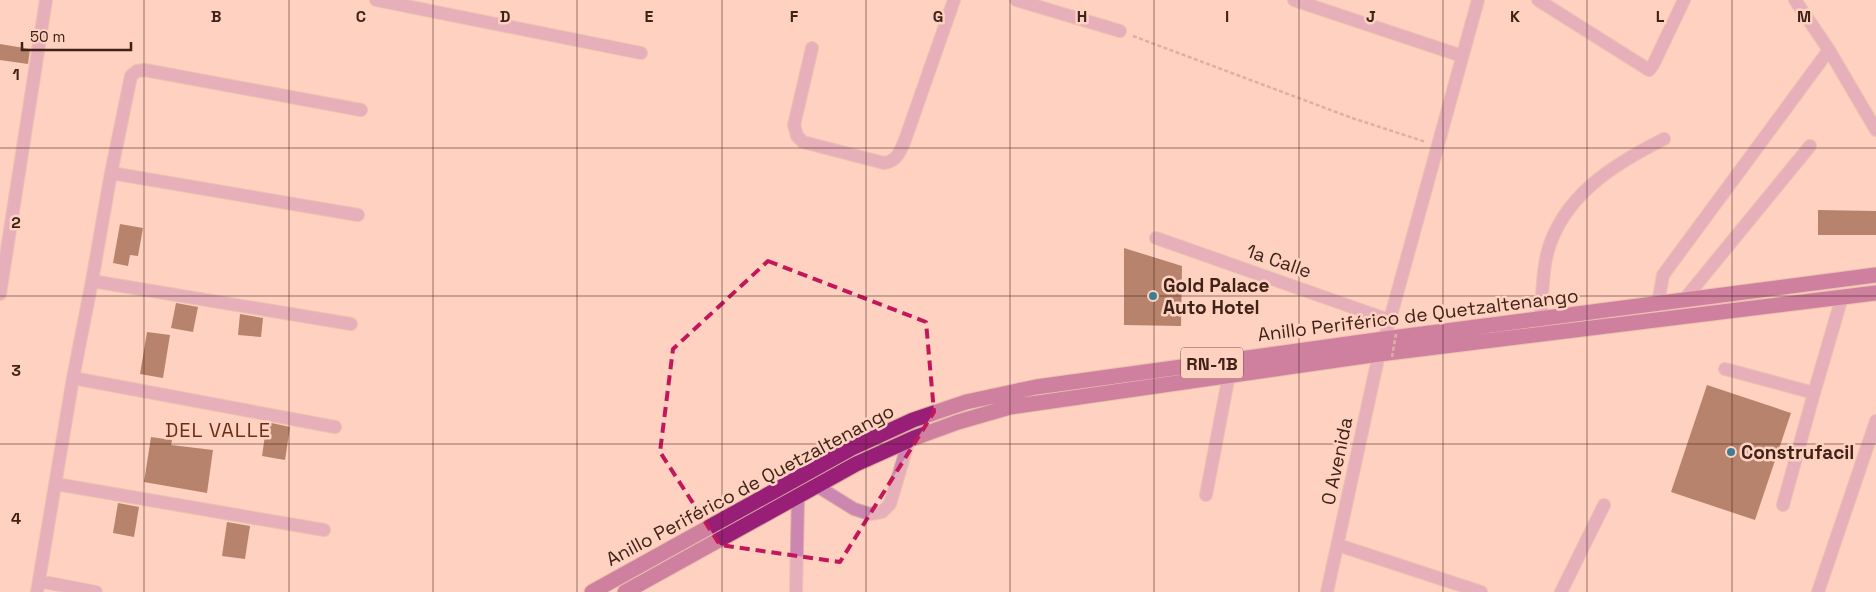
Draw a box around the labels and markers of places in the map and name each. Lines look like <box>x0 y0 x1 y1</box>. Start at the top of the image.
place label: Gold Palace Auto Hotel <box>1163 273 1269 320</box>
marker: Gold Palace Auto Hotel <box>1147 290 1159 302</box>
place label: Construfacil <box>1741 440 1854 465</box>
marker: Construfacil <box>1725 446 1737 458</box>

